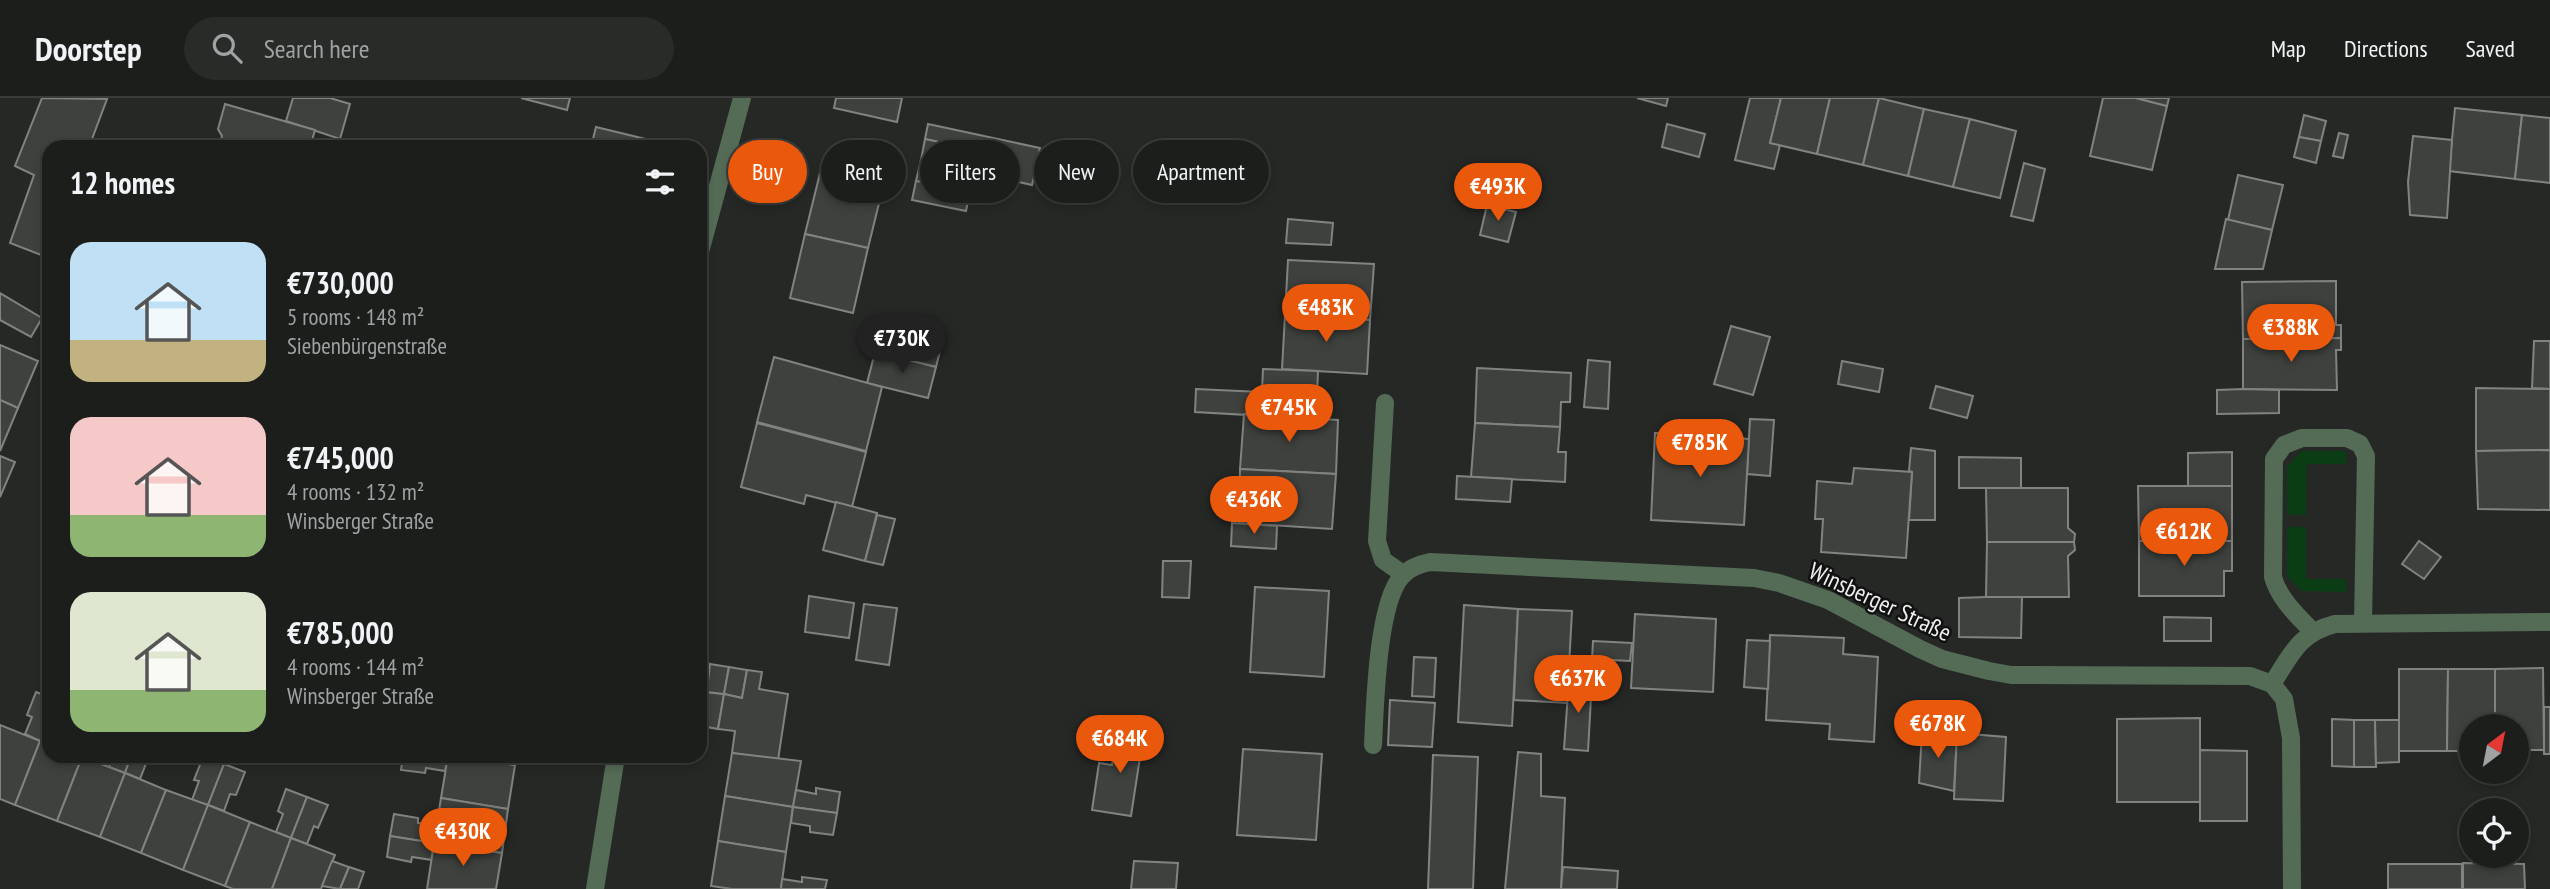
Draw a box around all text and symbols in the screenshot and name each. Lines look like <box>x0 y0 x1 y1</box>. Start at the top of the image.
search box <box>184 17 674 80</box>
text: Doorstep <box>35 27 142 70</box>
icon: search <box>208 29 246 67</box>
text: Search here <box>264 32 369 65</box>
text: Map <box>2271 33 2306 64</box>
text: Directions <box>2344 33 2428 64</box>
text: Saved <box>2466 33 2515 64</box>
chip: Buy <box>728 140 807 203</box>
chip: Rent <box>821 140 906 203</box>
chip: Filters <box>920 140 1020 203</box>
chip: New <box>1034 140 1119 203</box>
chip: Apartment <box>1133 140 1269 203</box>
text: 12 homes <box>70 163 175 202</box>
icon: filters <box>641 163 679 201</box>
pin: €493K <box>1449 164 1547 223</box>
text: €493K <box>1470 171 1526 200</box>
text: €730,000 <box>287 263 394 302</box>
icon: home <box>126 270 210 354</box>
pin: €483K <box>1277 285 1375 344</box>
text: €483K <box>1298 292 1354 321</box>
text: 5 rooms · 148 m² <box>287 302 424 331</box>
pin: €388K <box>2242 304 2340 364</box>
text: €388K <box>2263 312 2319 341</box>
pin: €730K <box>853 316 951 375</box>
text: €730K <box>874 323 930 352</box>
text: Siebenbürgenstraße <box>287 331 447 360</box>
pin: €745K <box>1240 384 1338 444</box>
text: €745K <box>1261 392 1317 421</box>
pin: €785K <box>1651 420 1749 479</box>
text: €785K <box>1672 427 1728 456</box>
text: €745,000 <box>287 438 394 477</box>
icon: home <box>126 445 210 529</box>
pin: €436K <box>1205 476 1303 536</box>
text: 4 rooms · 132 m² <box>287 477 424 506</box>
text: €436K <box>1226 484 1282 513</box>
text: Winsberger Straße <box>287 506 434 535</box>
pin: €612K <box>2135 508 2233 568</box>
text: €612K <box>2156 516 2212 545</box>
street label: Winsberger Straße <box>1804 555 1956 648</box>
text: €785,000 <box>287 613 394 652</box>
icon: home <box>126 620 210 704</box>
text: 4 rooms · 144 m² <box>287 652 424 681</box>
pin: €637K <box>1529 656 1627 715</box>
text: €637K <box>1550 663 1606 692</box>
text: Winsberger Straße <box>287 681 434 710</box>
pin: €678K <box>1889 700 1987 760</box>
text: €678K <box>1910 708 1966 737</box>
north arrow <box>2459 714 2529 784</box>
map controls <box>2459 714 2529 868</box>
pin: €684K <box>1071 716 1169 775</box>
text: €684K <box>1092 723 1148 752</box>
button: locate <box>2459 798 2529 868</box>
pin: €430K <box>414 808 512 868</box>
text: €430K <box>435 816 491 845</box>

